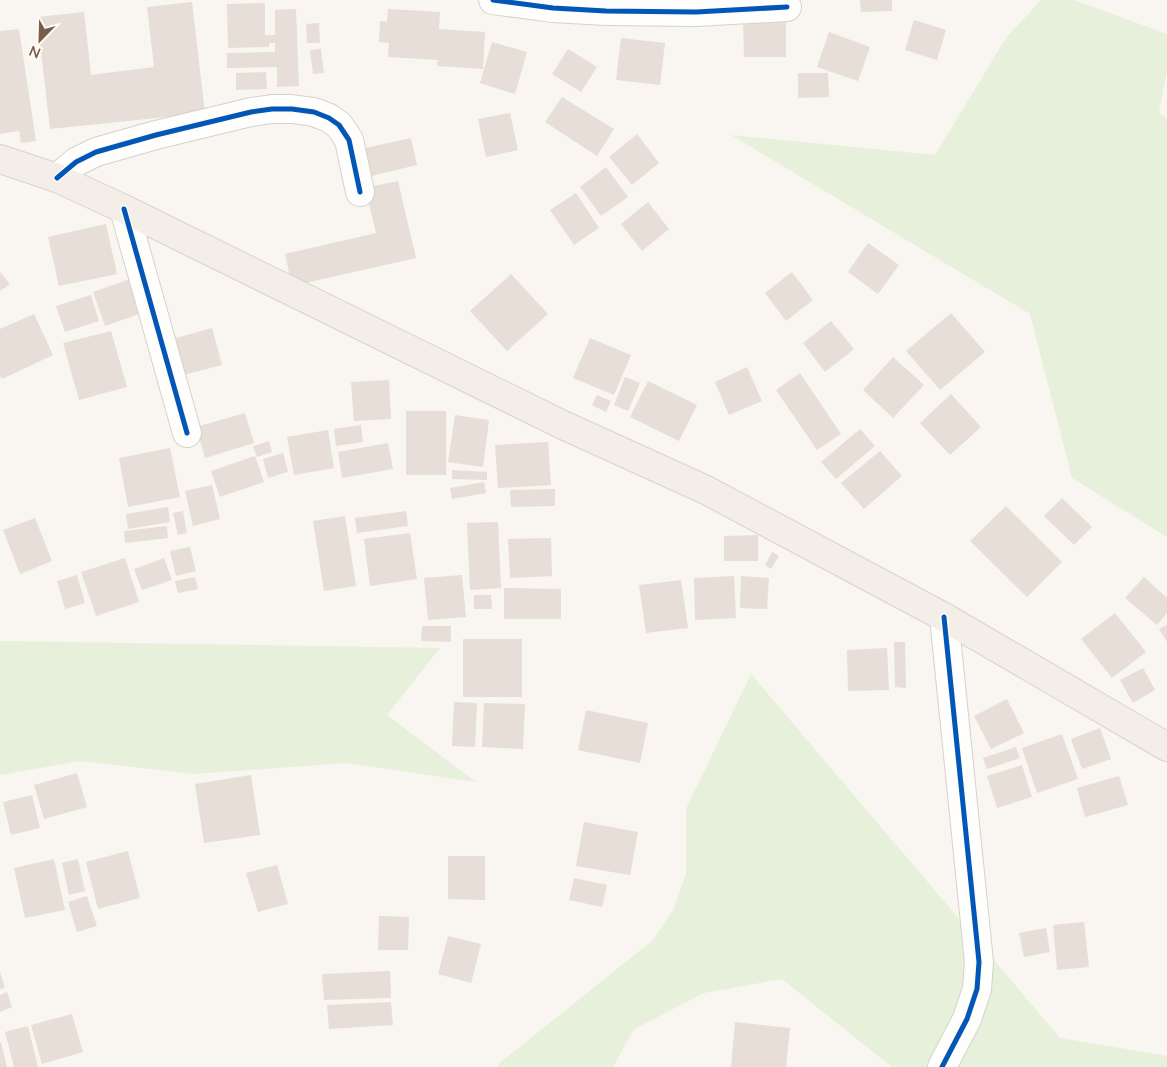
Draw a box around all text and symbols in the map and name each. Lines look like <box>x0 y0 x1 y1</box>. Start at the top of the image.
north arrow <box>15 15 65 65</box>
text: N <box>26 42 43 62</box>

